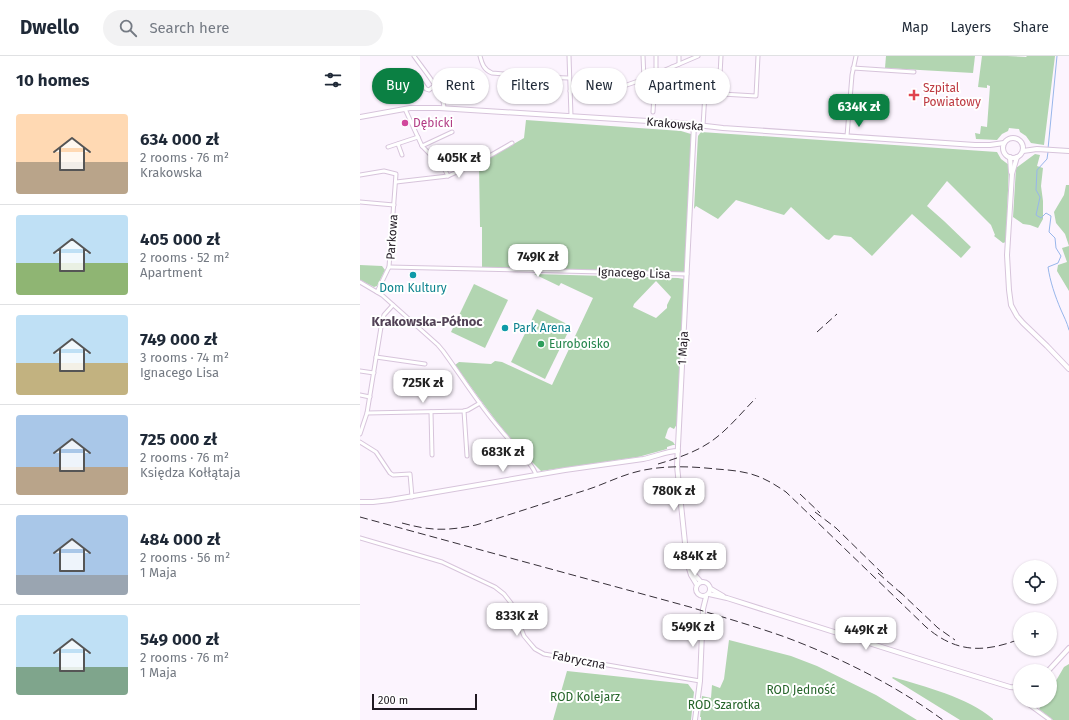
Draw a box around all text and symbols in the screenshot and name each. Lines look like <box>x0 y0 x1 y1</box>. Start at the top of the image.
search box <box>103 10 383 46</box>
text: Dwello <box>20 16 79 39</box>
icon: search <box>117 17 139 39</box>
text: Search here <box>149 19 230 37</box>
text: Map <box>902 19 928 36</box>
text: Layers <box>950 19 991 36</box>
text: Share <box>1013 19 1049 36</box>
chip: Buy <box>372 68 424 104</box>
chip: Rent <box>432 68 489 104</box>
chip: Filters <box>497 68 563 104</box>
chip: New <box>571 68 627 104</box>
chip: Apartment <box>635 68 730 104</box>
icon: filters <box>322 69 344 91</box>
text: 10 homes <box>16 70 90 91</box>
place label: Szpital Powiatowy <box>923 81 981 109</box>
marker: Szpital Powiatowy <box>908 89 920 101</box>
pin: 634K zł <box>822 94 896 128</box>
text: 634K zł <box>837 99 881 114</box>
street label: Krakowska <box>646 115 704 133</box>
place label: Dębicki <box>413 116 453 130</box>
marker: Dębicki <box>400 118 410 128</box>
text: 634 000 zł <box>140 129 219 150</box>
icon: home <box>48 130 96 178</box>
pin: 405K zł <box>422 145 496 179</box>
text: 2 rooms · 76 m² <box>140 150 229 165</box>
text: 405K zł <box>437 150 481 165</box>
text: Krakowska <box>140 165 202 180</box>
street label: Parkowa <box>383 214 401 260</box>
text: 405 000 zł <box>140 229 220 250</box>
icon: home <box>48 231 96 279</box>
pin: 749K zł <box>501 244 575 278</box>
text: 749K zł <box>517 249 559 264</box>
text: 2 rooms · 52 m² <box>140 250 229 265</box>
text: Apartment <box>140 265 202 280</box>
street label: Ignacego Lisa <box>597 265 671 281</box>
marker: Dom Kultury <box>408 270 418 280</box>
place label: Dom Kultury <box>379 281 447 295</box>
district label: Krakowska-Północ <box>371 314 483 329</box>
place label: Park Arena <box>513 321 571 335</box>
marker: Park Arena <box>500 323 510 333</box>
text: 749 000 zł <box>140 329 218 350</box>
icon: home <box>48 331 96 379</box>
street label: 1 Maja <box>675 331 691 365</box>
place label: Euroboisko <box>549 337 610 351</box>
marker: Euroboisko <box>536 339 546 349</box>
text: 3 rooms · 74 m² <box>140 350 229 365</box>
text: Ignacego Lisa <box>140 365 219 380</box>
pin: 725K zł <box>386 370 460 404</box>
text: 725K zł <box>402 375 444 390</box>
text: 725 000 zł <box>140 429 217 450</box>
icon: home <box>48 431 96 479</box>
pin: 683K zł <box>466 439 540 473</box>
text: 683K zł <box>481 444 525 459</box>
text: 2 rooms · 76 m² <box>140 450 229 465</box>
text: Księdza Kołłątaja <box>140 465 241 480</box>
pin: 780K zł <box>637 478 711 512</box>
text: 780K zł <box>653 483 695 498</box>
text: 484 000 zł <box>140 529 221 550</box>
icon: home <box>48 531 96 579</box>
pin: 484K zł <box>658 543 732 577</box>
text: 484K zł <box>673 548 717 563</box>
text: 2 rooms · 56 m² <box>140 550 230 565</box>
map controls <box>1013 560 1057 708</box>
button: locate <box>1013 560 1057 604</box>
text: 1 Maja <box>140 565 177 580</box>
pin: 833K zł <box>480 603 554 637</box>
text: 833K zł <box>496 608 538 623</box>
button: + <box>1013 612 1057 656</box>
pin: 549K zł <box>656 614 730 648</box>
pin: 449K zł <box>829 617 903 651</box>
text: 549K zł <box>671 619 715 634</box>
text: 449K zł <box>844 622 888 637</box>
text: 549 000 zł <box>140 629 219 650</box>
icon: home <box>48 631 96 679</box>
street label: Fabryczna <box>551 648 607 672</box>
text: 2 rooms · 76 m² <box>140 650 229 665</box>
button: − <box>1013 664 1057 708</box>
text: 1 Maja <box>140 665 177 680</box>
park label: ROD Jedność <box>766 683 836 697</box>
park label: ROD Kolejarz <box>550 690 620 704</box>
scale bar <box>372 692 477 711</box>
text: 200 m <box>378 694 408 707</box>
park label: ROD Szarotka <box>688 698 760 712</box>

